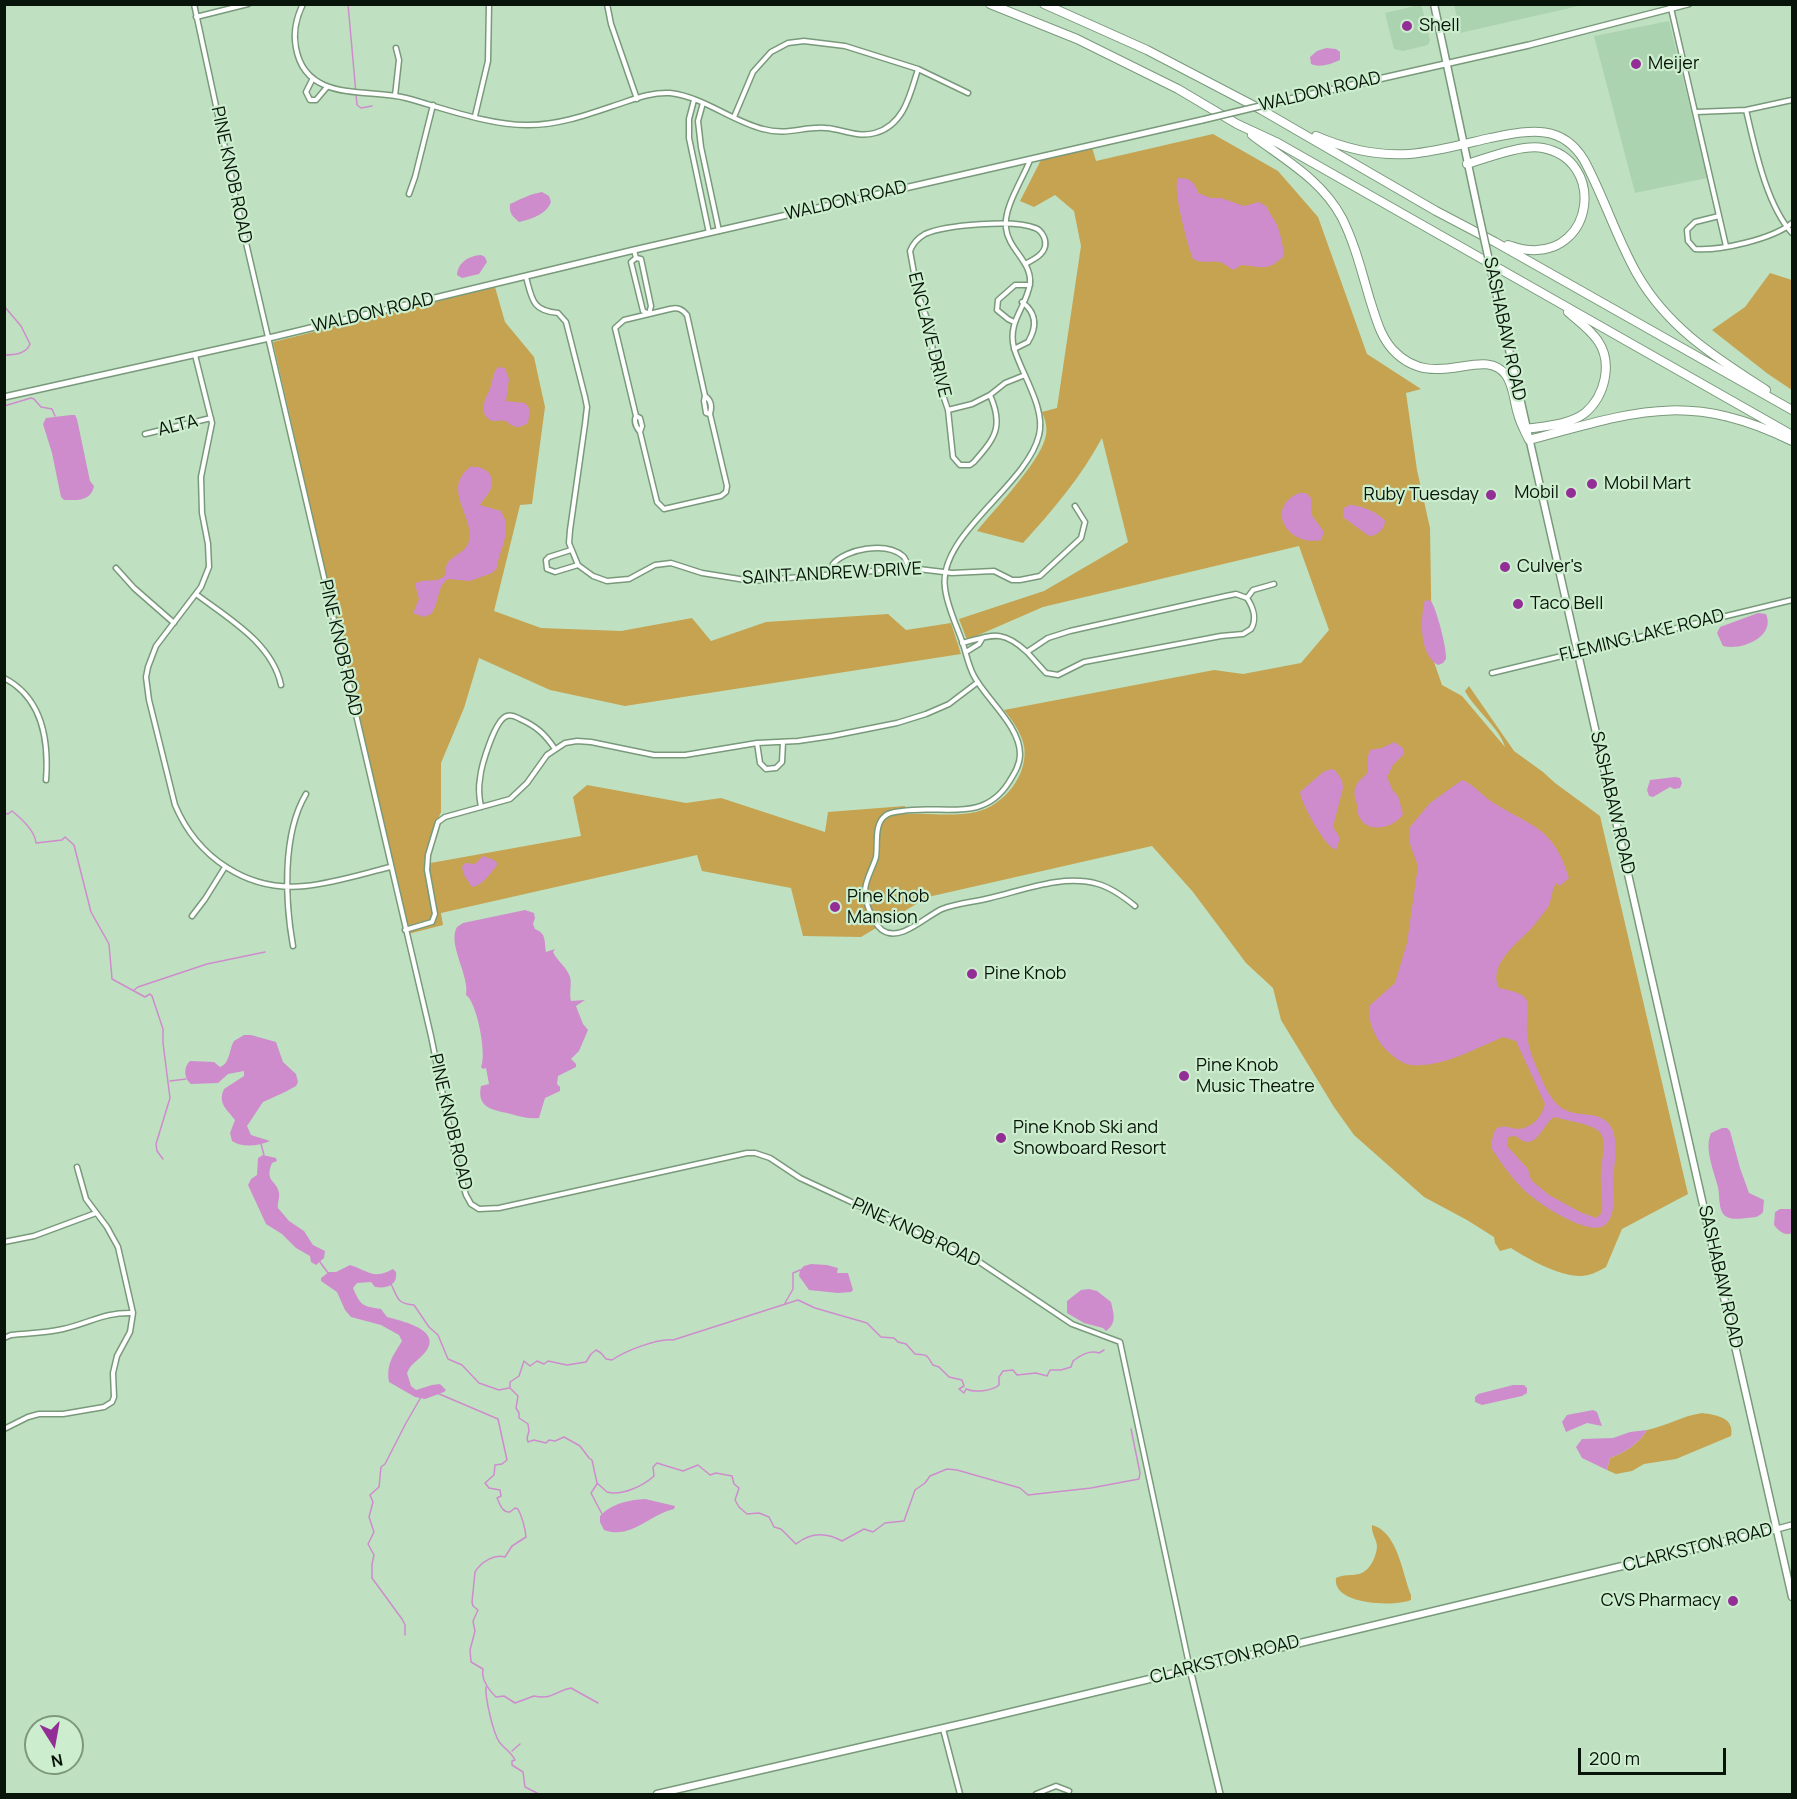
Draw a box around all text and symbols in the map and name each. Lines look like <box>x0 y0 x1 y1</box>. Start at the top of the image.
place label: Shell <box>1419 15 1460 37</box>
marker: Shell <box>1400 19 1414 33</box>
place label: Meijer <box>1648 53 1699 75</box>
marker: Meijer <box>1629 57 1643 71</box>
street label: WALDON ROAD <box>1257 67 1383 117</box>
street label: PINE KNOB ROAD <box>206 105 256 245</box>
street label: WALDON ROAD <box>783 176 909 226</box>
street label: SASHABAW ROAD <box>1478 255 1530 403</box>
street label: ENCLAVE DRIVE <box>903 270 955 400</box>
street label: WALDON ROAD <box>310 288 436 338</box>
street label: ALTA <box>156 411 200 441</box>
place label: Mobil Mart <box>1604 473 1691 495</box>
marker: Mobil Mart <box>1585 477 1599 491</box>
place label: Mobil <box>1514 482 1559 504</box>
place label: Ruby Tuesday <box>1364 484 1479 506</box>
marker: Mobil <box>1564 486 1578 500</box>
marker: Ruby Tuesday <box>1484 488 1498 502</box>
place label: Culver's <box>1517 556 1582 578</box>
street label: SAINT ANDREW DRIVE <box>742 559 922 589</box>
marker: Culver's <box>1498 560 1512 574</box>
street label: PINE KNOB ROAD <box>314 578 366 718</box>
place label: Taco Bell <box>1530 593 1603 615</box>
marker: Taco Bell <box>1511 597 1525 611</box>
street label: FLEMING LAKE ROAD <box>1557 605 1727 667</box>
street label: SASHABAW ROAD <box>1585 729 1639 877</box>
place label: Pine Knob Mansion <box>847 886 929 928</box>
marker: Pine Knob Mansion <box>828 900 842 914</box>
place label: Pine Knob <box>984 963 1066 985</box>
marker: Pine Knob <box>965 967 979 981</box>
street label: PINE KNOB ROAD <box>424 1052 476 1192</box>
place label: Pine Knob Music Theatre <box>1196 1055 1315 1098</box>
marker: Pine Knob Music Theatre <box>1177 1069 1191 1083</box>
place label: Pine Knob Ski and Snowboard Resort <box>1013 1117 1166 1160</box>
marker: Pine Knob Ski and Snowboard Resort <box>994 1131 1008 1145</box>
street label: PINE KNOB ROAD <box>848 1194 984 1272</box>
street label: SASHABAW ROAD <box>1693 1203 1747 1351</box>
street label: CLARKSTON ROAD <box>1621 1519 1775 1577</box>
place label: CVS Pharmacy <box>1601 1590 1721 1612</box>
marker: CVS Pharmacy <box>1726 1594 1740 1608</box>
street label: CLARKSTON ROAD <box>1148 1631 1302 1689</box>
north arrow <box>24 1715 84 1775</box>
scale bar <box>1581 1736 1730 1774</box>
text: 200 m <box>1589 1746 1640 1770</box>
text: N <box>49 1749 65 1773</box>

